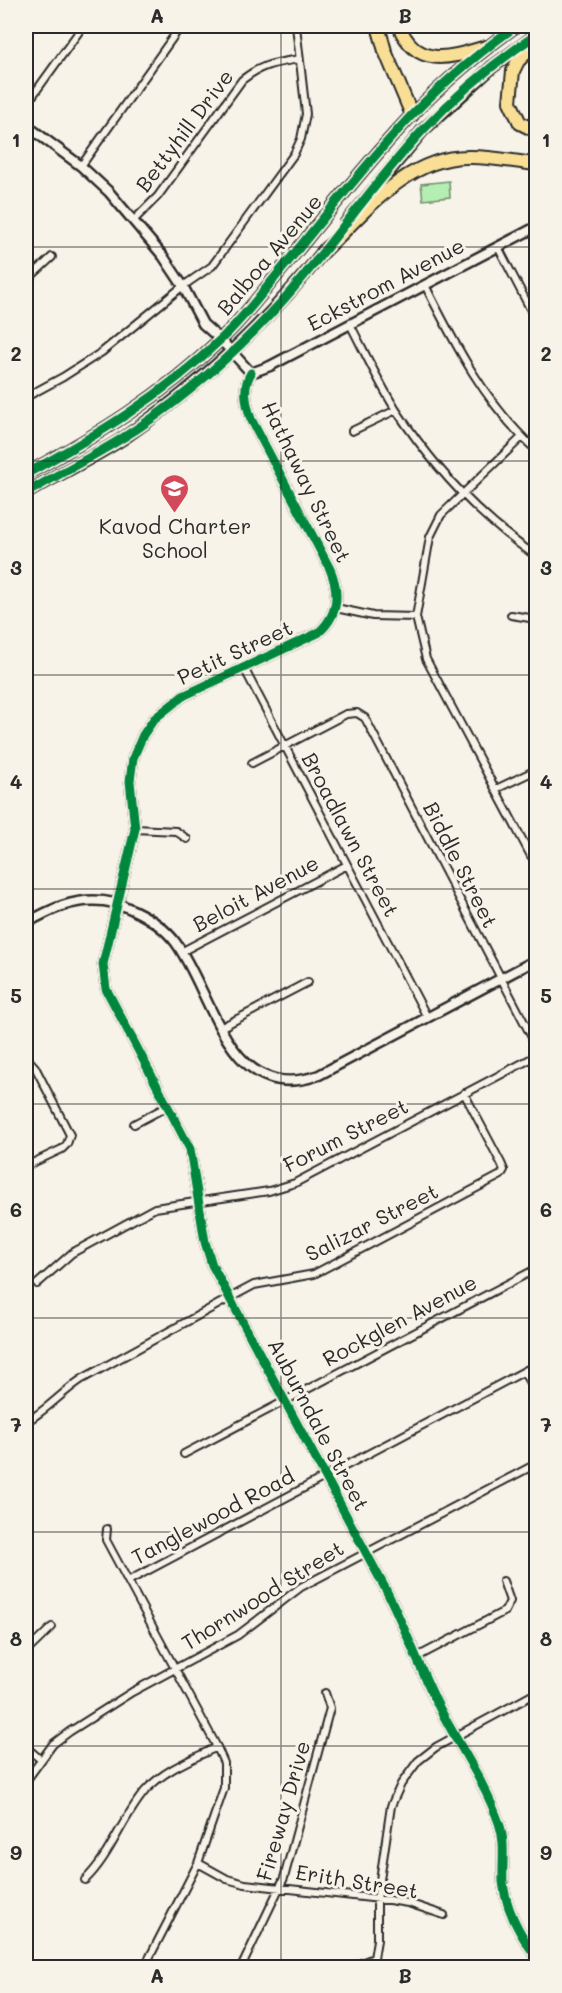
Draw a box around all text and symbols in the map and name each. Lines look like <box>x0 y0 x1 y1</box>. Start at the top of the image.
text: A <box>150 2 164 28</box>
text: B <box>398 2 412 28</box>
street label: Bettyhill Drive <box>129 63 239 197</box>
text: 1 <box>12 126 20 152</box>
text: 1 <box>542 126 550 152</box>
street label: Balboa Avenue <box>210 188 327 320</box>
street label: Eckstrom Avenue <box>302 231 468 336</box>
text: 2 <box>10 340 22 366</box>
text: 2 <box>540 340 552 366</box>
street label: Hathaway Street <box>257 396 358 566</box>
school or university icon: Kavod Charter School <box>159 472 191 514</box>
place label: Kavod Charter School <box>99 512 251 563</box>
text: 3 <box>10 554 22 580</box>
text: 3 <box>540 554 552 580</box>
street label: Petit Street <box>172 613 296 690</box>
street label: Broadlawn Street <box>297 747 406 921</box>
text: 4 <box>10 768 23 794</box>
text: 4 <box>540 768 553 794</box>
street label: Biddle Street <box>418 797 505 932</box>
street label: Beloit Avenue <box>188 848 323 937</box>
text: 5 <box>10 982 22 1008</box>
text: 5 <box>540 982 552 1008</box>
street label: Forum Street <box>278 1092 412 1178</box>
street label: Salizar Street <box>300 1177 442 1267</box>
text: 6 <box>10 1196 22 1222</box>
text: 6 <box>540 1196 552 1222</box>
street label: Rockglen Avenue <box>318 1268 481 1372</box>
street label: Auburndale Street <box>263 1334 376 1515</box>
text: 7 <box>10 1411 22 1437</box>
text: 7 <box>540 1411 552 1437</box>
street label: Tanglewood Road <box>126 1461 298 1570</box>
street label: Thornwood Street <box>176 1534 348 1656</box>
text: 8 <box>10 1625 22 1651</box>
text: 8 <box>540 1625 552 1651</box>
street label: Fireway Drive <box>250 1738 315 1884</box>
text: 9 <box>10 1839 22 1865</box>
text: 9 <box>540 1839 552 1865</box>
street label: Erith Street <box>294 1858 420 1904</box>
text: A <box>150 1962 164 1988</box>
text: B <box>398 1962 412 1988</box>

